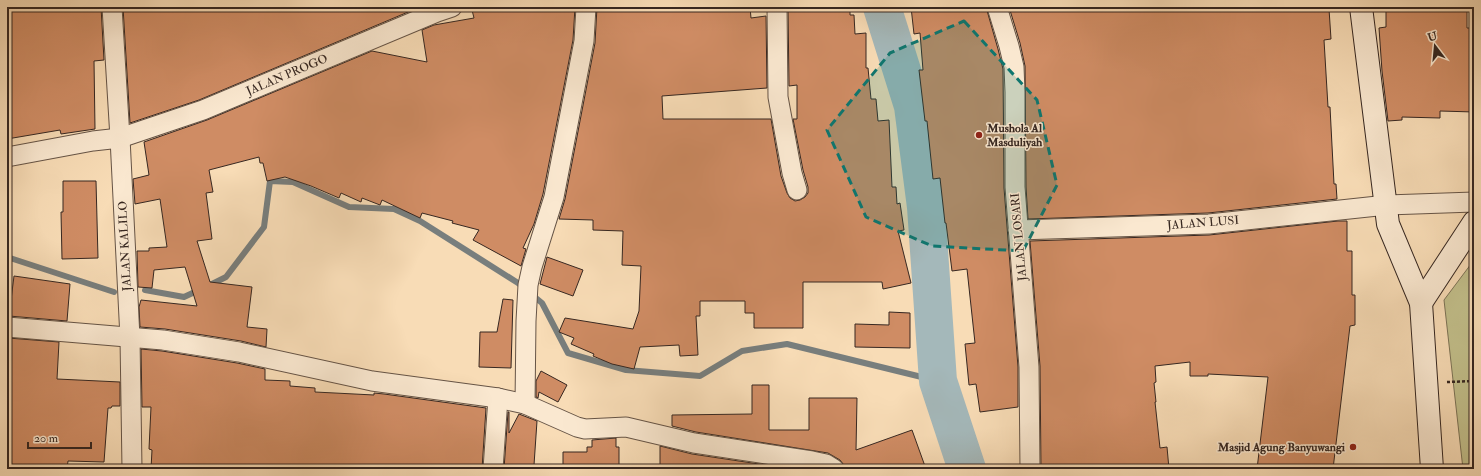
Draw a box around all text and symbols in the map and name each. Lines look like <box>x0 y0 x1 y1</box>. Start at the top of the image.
north arrow <box>1415 26 1455 66</box>
text: U <box>1426 29 1439 44</box>
street label: JALAN PROGO <box>243 51 330 99</box>
place label: Mushola Al Masduliyah <box>986 121 1043 150</box>
marker: Mushola Al Masduliyah <box>974 130 984 140</box>
street label: JALAN LOSARI <box>1008 192 1030 283</box>
street label: JALAN KALILO <box>115 200 135 292</box>
street label: JALAN LUSI <box>1165 213 1240 233</box>
scale bar <box>28 424 91 450</box>
text: 20 m <box>34 431 59 446</box>
place label: Masjid Agung Banyuwangi <box>1217 440 1346 455</box>
marker: Masjid Agung Banyuwangi <box>1348 442 1358 452</box>

